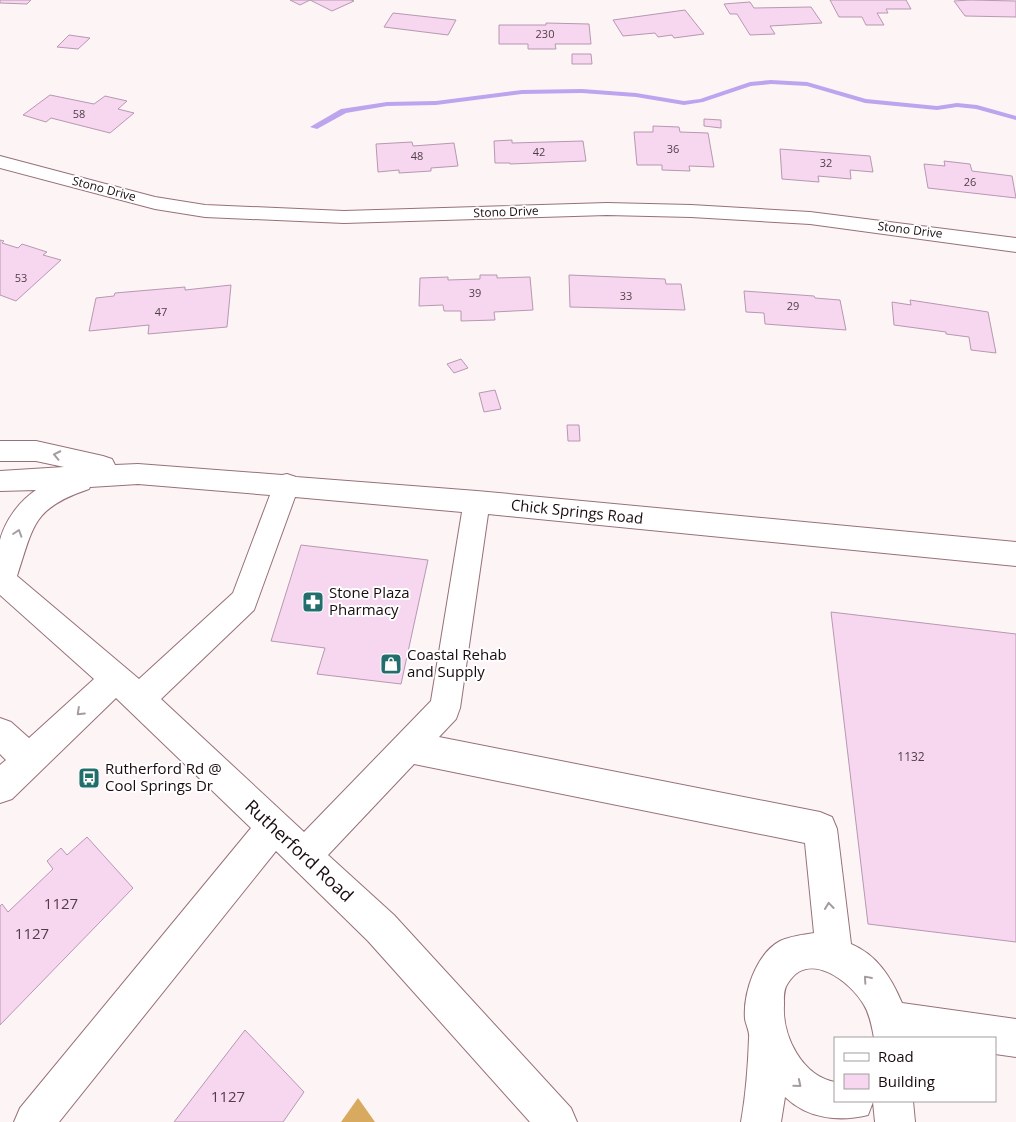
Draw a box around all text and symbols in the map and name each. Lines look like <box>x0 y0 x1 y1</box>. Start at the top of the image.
house number: 230 <box>536 26 554 41</box>
house number: 58 <box>73 106 85 121</box>
house number: 36 <box>667 141 679 156</box>
house number: 42 <box>533 144 545 159</box>
house number: 48 <box>411 148 423 163</box>
house number: 32 <box>820 155 832 170</box>
street label: Stono Drive <box>70 172 138 205</box>
house number: 26 <box>964 174 976 189</box>
street label: Stono Drive <box>473 202 539 221</box>
street label: Stono Drive <box>877 217 944 242</box>
house number: 53 <box>15 270 27 285</box>
house number: 39 <box>469 285 481 300</box>
house number: 33 <box>620 288 632 303</box>
house number: 29 <box>787 298 799 313</box>
house number: 47 <box>155 304 167 319</box>
one-way arrow <box>52 451 61 461</box>
street label: Chick Springs Road <box>510 494 644 528</box>
one-way arrow <box>12 529 22 538</box>
place label: Stone Plaza Pharmacy <box>329 582 410 619</box>
pharmacy icon: Stone Plaza Pharmacy <box>301 590 325 614</box>
place label: Coastal Rehab and Supply <box>407 644 507 681</box>
shop icon: Coastal Rehab and Supply <box>379 652 403 676</box>
one-way arrow <box>76 706 85 715</box>
house number: 1132 <box>897 748 925 765</box>
place label: Rutherford Rd @ Cool Springs Dr <box>105 758 222 795</box>
bus stop icon: Rutherford Rd @ Cool Springs Dr <box>77 766 101 790</box>
street label: Rutherford Road <box>240 794 359 907</box>
house number: 1127 <box>44 893 78 913</box>
one-way arrow <box>824 902 835 910</box>
house number: 1127 <box>15 923 49 943</box>
one-way arrow <box>864 975 873 984</box>
legend <box>834 1037 996 1102</box>
text: Road <box>878 1046 914 1066</box>
text: Building <box>878 1071 935 1091</box>
one-way arrow <box>792 1078 801 1087</box>
house number: 1127 <box>211 1086 245 1106</box>

